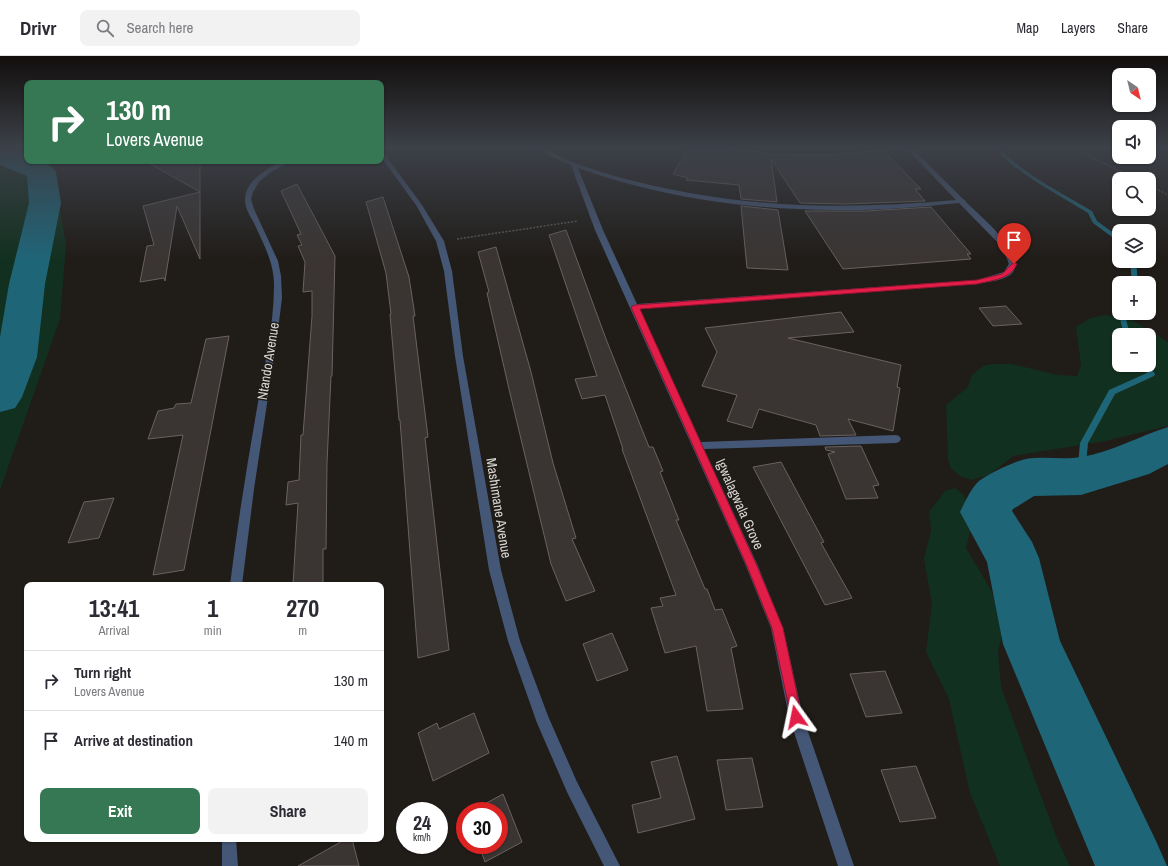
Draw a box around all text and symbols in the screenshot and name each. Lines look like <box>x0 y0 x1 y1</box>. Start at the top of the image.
search box <box>80 10 360 46</box>
text: Drivr <box>20 15 56 41</box>
icon: search <box>94 17 116 39</box>
text: Search here <box>126 17 193 38</box>
text: Map <box>1017 19 1039 37</box>
text: Layers <box>1061 19 1095 37</box>
text: Share <box>1117 19 1148 37</box>
north arrow <box>1112 68 1156 112</box>
map controls <box>1112 68 1156 372</box>
text: 130 m <box>106 91 171 129</box>
icon: right <box>40 96 92 148</box>
button: sound <box>1112 120 1156 164</box>
text: Lovers Avenue <box>106 127 203 152</box>
button: search <box>1112 172 1156 216</box>
pin <box>997 223 1031 264</box>
button: layers <box>1112 224 1156 268</box>
icon: arrive <box>1003 229 1025 251</box>
button: + <box>1112 276 1156 320</box>
street label: Ntando Avenue <box>253 321 283 401</box>
button: − <box>1112 328 1156 372</box>
street label: Igwalagwala Grove <box>712 456 768 552</box>
street label: Mashimane Avenue <box>482 457 516 559</box>
text: 13:41 <box>89 592 139 624</box>
text: 1 <box>207 592 218 624</box>
text: 270 <box>286 592 319 624</box>
text: Arrival <box>99 622 129 639</box>
text: min <box>204 622 222 639</box>
text: m <box>298 622 307 639</box>
text: Turn right <box>74 662 131 683</box>
icon: right <box>40 670 62 692</box>
text: 130 m <box>334 670 368 691</box>
text: Lovers Avenue <box>74 683 144 700</box>
position arrow <box>775 696 817 738</box>
icon: arrive <box>40 730 62 752</box>
text: Arrive at destination <box>74 730 193 751</box>
text: 140 m <box>334 730 368 751</box>
button: Exit <box>40 788 200 834</box>
button: Share <box>208 788 368 834</box>
speed limit sign: 30 <box>456 802 508 854</box>
text: 24 <box>413 809 431 836</box>
text: km/h <box>413 831 431 844</box>

